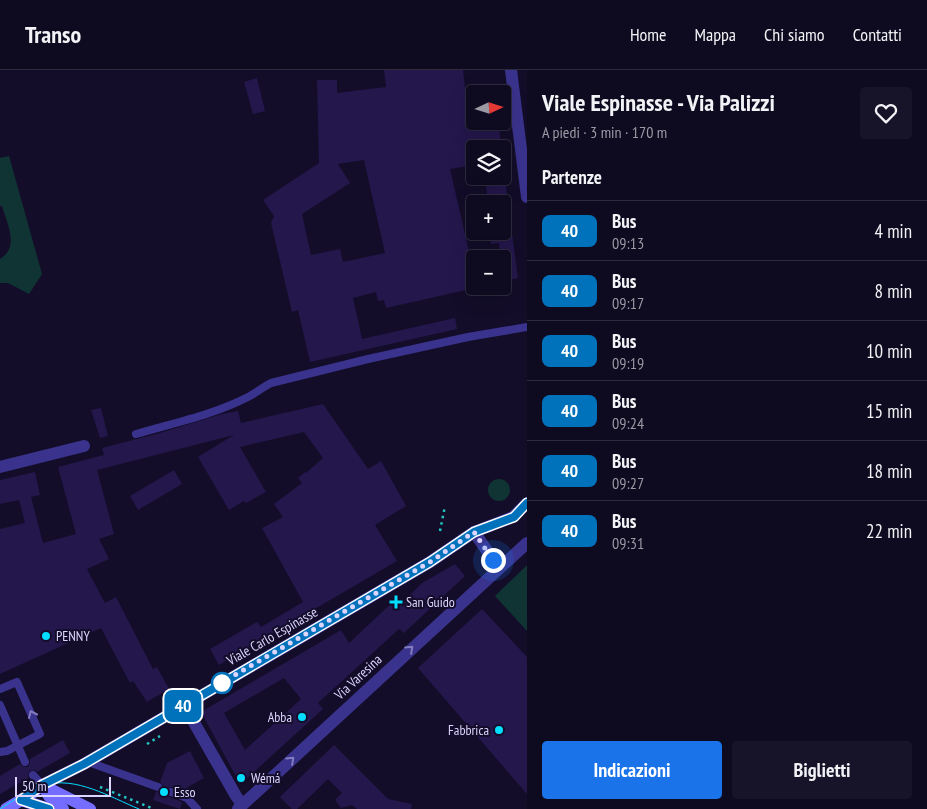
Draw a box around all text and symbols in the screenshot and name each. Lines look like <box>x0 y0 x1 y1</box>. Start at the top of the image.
text: Transo <box>25 19 81 50</box>
text: Home <box>630 23 667 46</box>
text: Mappa <box>695 23 736 46</box>
text: Chi siamo <box>764 23 825 46</box>
text: Contatti <box>853 23 902 46</box>
north arrow <box>466 85 511 130</box>
map controls <box>466 85 511 295</box>
text: Viale Espinasse - Via Palizzi <box>542 87 775 118</box>
button: heart <box>860 87 912 139</box>
text: A piedi · 3 min · 170 m <box>542 122 667 142</box>
button: layers <box>466 140 511 185</box>
text: Partenze <box>542 165 602 189</box>
button: + <box>466 195 511 240</box>
text: Bus <box>612 209 636 233</box>
text: 40 <box>561 219 578 242</box>
text: 4 min <box>875 219 912 243</box>
text: 09:13 <box>612 233 644 253</box>
button: − <box>466 250 511 295</box>
text: Bus <box>612 269 636 293</box>
text: 40 <box>561 279 578 302</box>
text: 8 min <box>875 279 912 303</box>
text: 09:17 <box>612 293 644 313</box>
text: Bus <box>612 329 636 353</box>
text: 40 <box>561 339 578 362</box>
text: 10 min <box>866 339 912 363</box>
text: 09:19 <box>612 353 644 373</box>
text: Bus <box>612 389 636 413</box>
text: 40 <box>561 399 578 422</box>
text: 15 min <box>866 399 912 423</box>
text: 09:24 <box>612 413 644 433</box>
text: Bus <box>612 449 636 473</box>
text: 40 <box>561 459 578 482</box>
text: 18 min <box>866 459 912 483</box>
text: 09:27 <box>612 473 644 493</box>
text: Bus <box>612 509 636 533</box>
text: 40 <box>561 519 578 542</box>
text: 22 min <box>866 519 912 543</box>
text: 09:31 <box>612 533 644 553</box>
your location <box>481 548 506 573</box>
place label: San Guido <box>406 593 455 611</box>
marker: San Guido <box>390 596 402 608</box>
street label: Viale Carlo Espinasse <box>222 603 321 670</box>
place label: PENNY <box>56 627 90 645</box>
marker: PENNY <box>40 630 52 642</box>
one-way arrow <box>405 646 414 655</box>
street label: Via Varesina <box>330 651 385 704</box>
unlabelled marker <box>211 672 233 694</box>
line badge: 40 <box>160 690 206 722</box>
text: 40 <box>174 694 192 717</box>
place label: Abba <box>268 708 292 726</box>
one-way arrow <box>27 710 38 719</box>
marker: Abba <box>296 711 308 723</box>
place label: Fabbrica <box>448 721 489 739</box>
marker: Fabbrica <box>493 724 505 736</box>
button: Indicazioni <box>542 741 722 799</box>
button: Biglietti <box>732 741 912 799</box>
one-way arrow <box>285 756 294 765</box>
place label: Wémá <box>251 769 280 787</box>
marker: Wémá <box>235 772 247 784</box>
scale bar <box>15 774 111 797</box>
text: 50 m <box>22 777 47 795</box>
place label: Esso <box>174 783 196 801</box>
marker: Esso <box>158 786 170 798</box>

